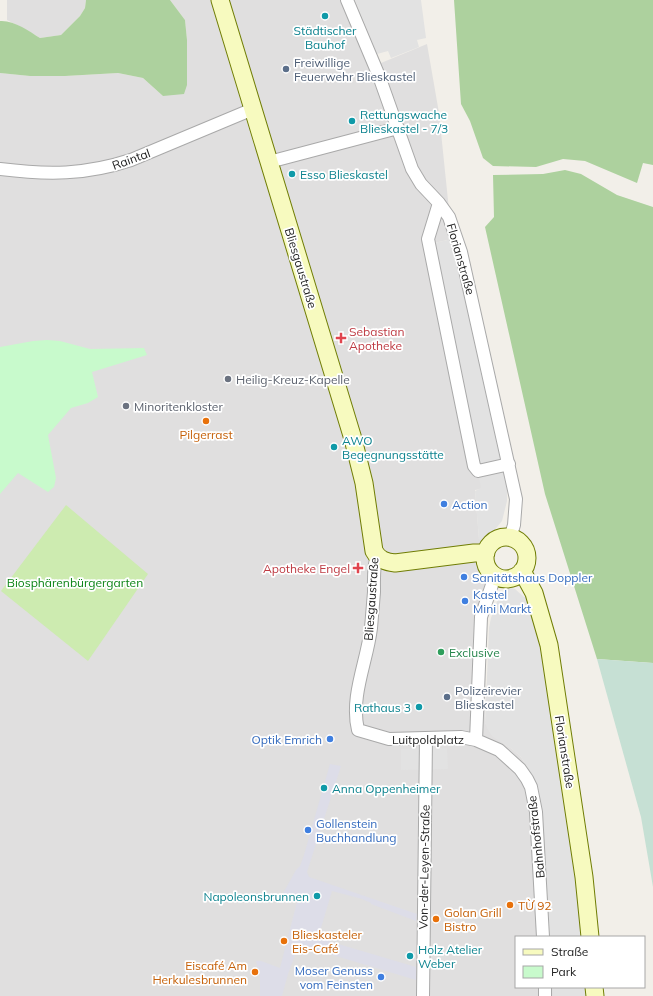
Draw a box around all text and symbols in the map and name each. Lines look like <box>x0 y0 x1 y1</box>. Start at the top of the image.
marker: Städtischer Bauhof <box>320 11 330 21</box>
place label: Städtischer Bauhof <box>294 23 357 52</box>
place label: Freiwillige Feuerwehr Blieskastel <box>294 55 416 84</box>
marker: Freiwillige Feuerwehr Blieskastel <box>281 64 291 74</box>
place label: Rettungswache Blieskastel - 7/3 <box>360 107 448 136</box>
marker: Rettungswache Blieskastel - 7/3 <box>347 116 357 126</box>
street label: Raintal <box>110 145 152 173</box>
place label: Esso Blieskastel <box>300 167 388 182</box>
marker: Esso Blieskastel <box>287 169 297 179</box>
street label: Florianstraße <box>444 222 478 296</box>
street label: Bliesgaustraße <box>282 226 320 310</box>
place label: Sebastian Apotheke <box>349 324 405 353</box>
marker: Sebastian Apotheke <box>336 333 346 343</box>
place label: Heilig-Kreuz-Kapelle <box>236 372 350 387</box>
marker: Heilig-Kreuz-Kapelle <box>223 374 233 384</box>
place label: Minoritenkloster <box>134 399 223 414</box>
marker: Minoritenkloster <box>121 401 131 411</box>
marker: Pilgerrast <box>201 416 211 426</box>
place label: Pilgerrast <box>179 427 233 442</box>
place label: AWO Begegnungsstätte <box>342 433 444 462</box>
marker: AWO Begegnungsstätte <box>329 442 339 452</box>
place label: Action <box>452 497 488 512</box>
marker: Action <box>439 499 449 509</box>
street label: Bliesgaustraße <box>361 557 381 641</box>
place label: Apotheke Engel <box>263 561 350 576</box>
marker: Apotheke Engel <box>353 563 363 573</box>
place label: Sanitätshaus Doppler <box>472 570 593 585</box>
marker: Sanitätshaus Doppler <box>459 572 469 582</box>
park label: Biosphärenbürgergarten <box>7 575 143 590</box>
place label: Kastel Mini Markt <box>473 587 531 616</box>
marker: Kastel Mini Markt <box>460 596 470 606</box>
place label: Exclusive <box>449 645 500 660</box>
marker: Exclusive <box>436 647 446 657</box>
place label: Polizeirevier Blieskastel <box>455 683 522 712</box>
marker: Polizeirevier Blieskastel <box>442 692 452 702</box>
place label: Rathaus 3 <box>354 700 411 715</box>
marker: Rathaus 3 <box>414 702 424 712</box>
street label: Florianstraße <box>552 714 578 790</box>
place label: Optik Emrich <box>251 732 322 747</box>
street label: Luitpoldplatz <box>392 732 464 747</box>
marker: Optik Emrich <box>325 734 335 744</box>
place label: Anna Oppenheimer <box>332 781 441 796</box>
marker: Anna Oppenheimer <box>319 783 329 793</box>
street label: Bahnhofstraße <box>524 795 548 879</box>
street label: Von-der-Leyen-Straße <box>415 804 433 930</box>
place label: Gollenstein Buchhandlung <box>316 816 397 845</box>
marker: Gollenstein Buchhandlung <box>303 825 313 835</box>
place label: Napoleonsbrunnen <box>203 889 309 904</box>
marker: Napoleonsbrunnen <box>312 891 322 901</box>
place label: TỪ 92 <box>518 898 552 913</box>
marker: TỪ 92 <box>505 900 515 910</box>
place label: Golan Grill Bistro <box>444 905 502 934</box>
marker: Golan Grill Bistro <box>431 914 441 924</box>
place label: Blieskasteler Eis-Café <box>292 927 363 956</box>
marker: Blieskasteler Eis-Café <box>279 936 289 946</box>
legend <box>515 936 645 988</box>
place label: Holz Atelier Weber <box>418 942 483 971</box>
text: Straße <box>551 944 588 959</box>
marker: Holz Atelier Weber <box>405 951 415 961</box>
place label: Eiscafé Am Herkulesbrunnen <box>152 958 247 987</box>
place label: Moser Genuss vom Feinsten <box>295 963 373 992</box>
text: Park <box>551 964 577 979</box>
marker: Eiscafé Am Herkulesbrunnen <box>250 967 260 977</box>
marker: Moser Genuss vom Feinsten <box>376 972 386 982</box>

